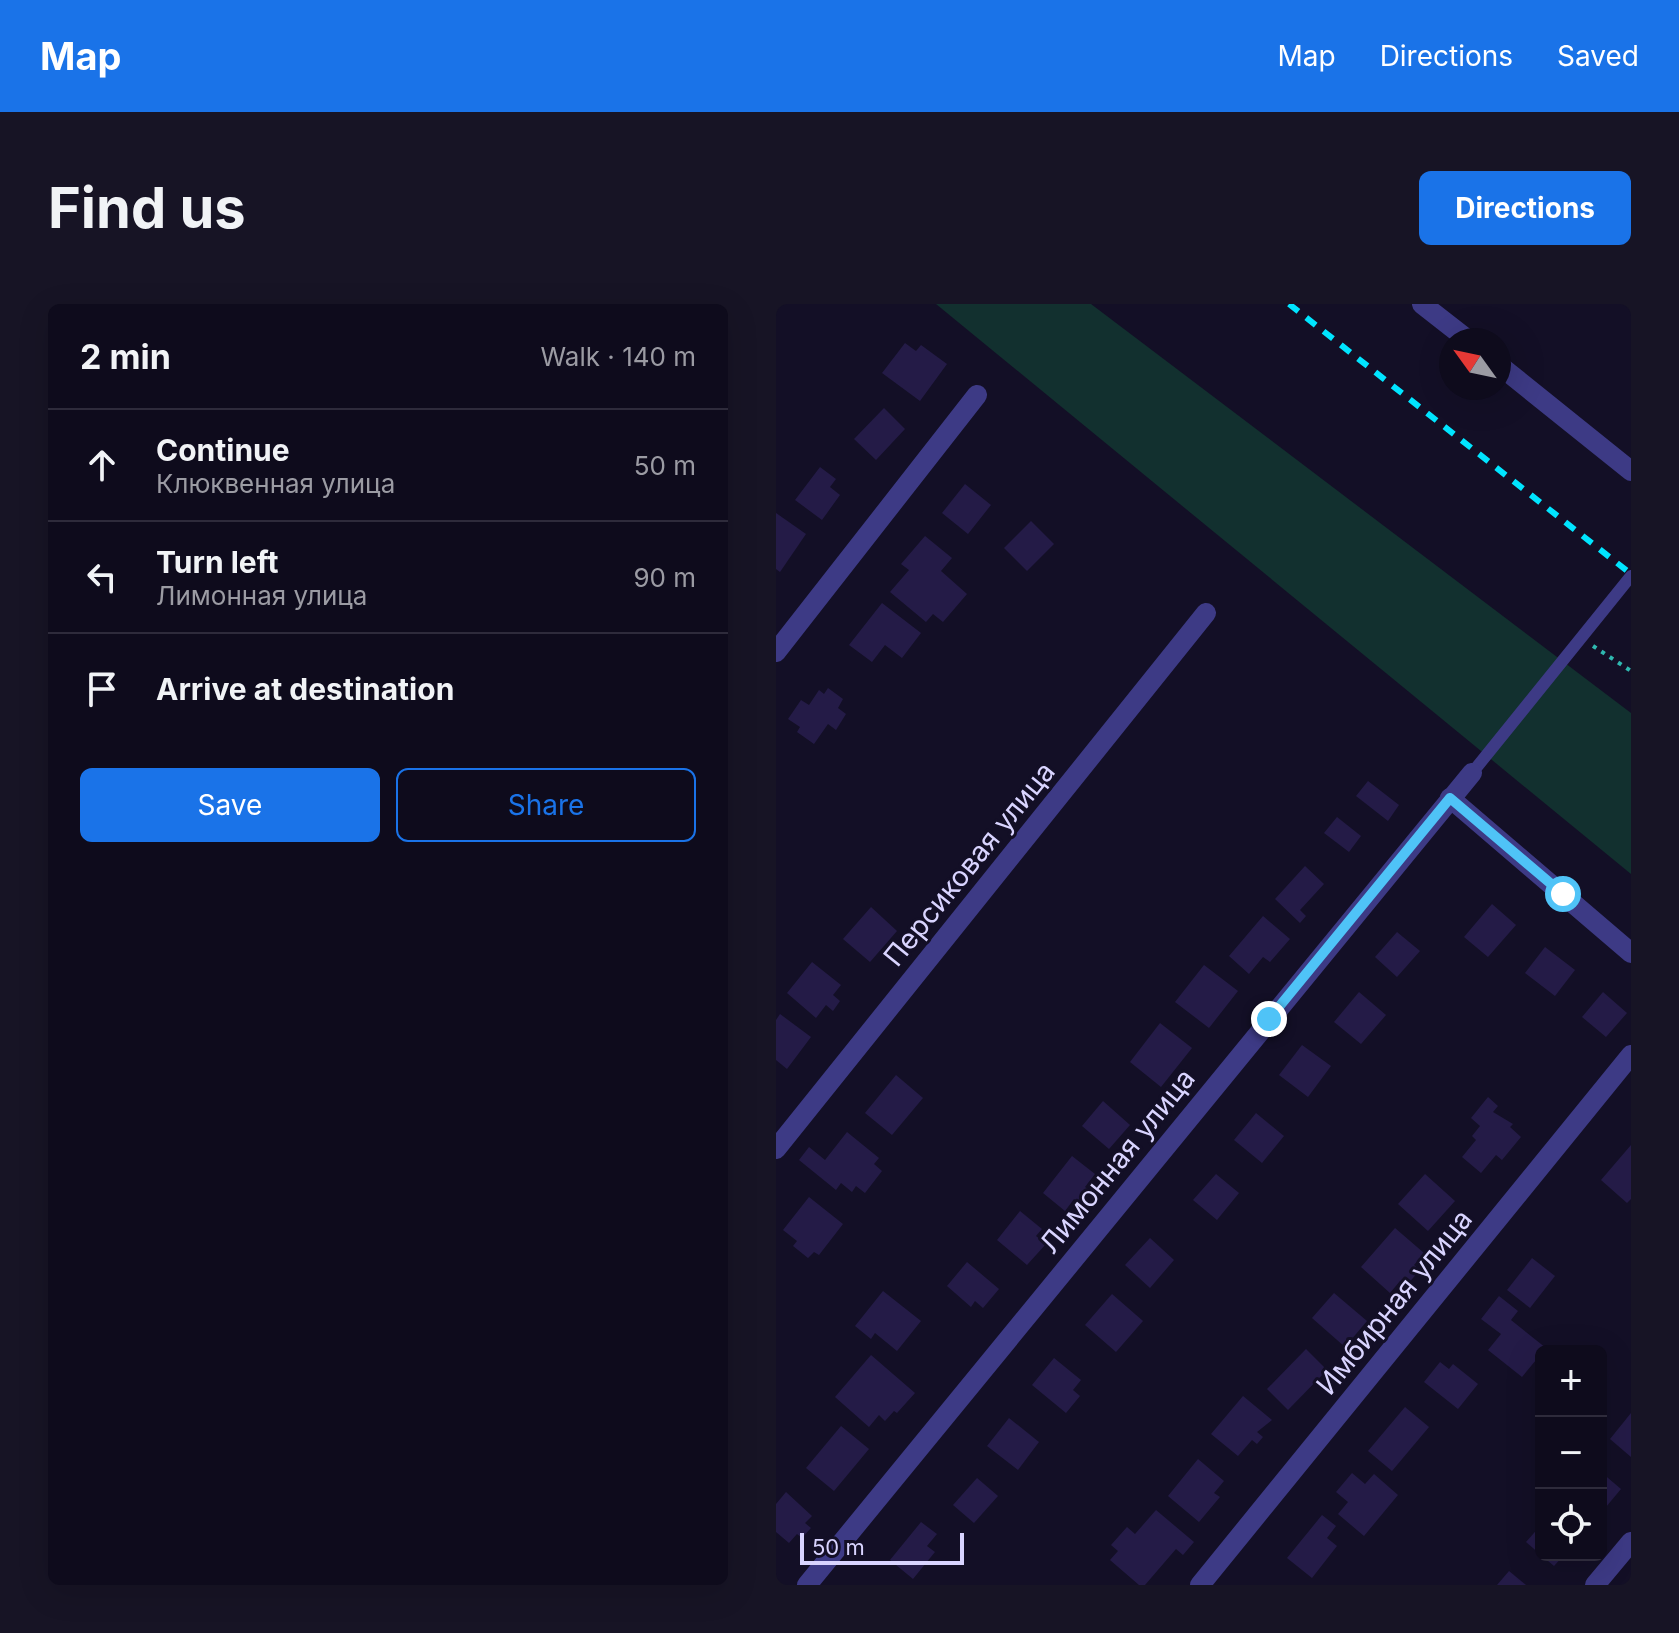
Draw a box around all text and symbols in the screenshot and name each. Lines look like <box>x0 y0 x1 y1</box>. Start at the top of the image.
text: Map <box>40 33 121 79</box>
text: Map <box>1277 39 1336 73</box>
text: Directions <box>1380 39 1513 73</box>
text: Saved <box>1557 39 1639 73</box>
button: Directions <box>1419 171 1631 245</box>
text: Find us <box>48 174 246 242</box>
north arrow <box>1439 328 1511 400</box>
text: 2 min <box>80 336 171 377</box>
text: Walk · 140 m <box>541 341 696 372</box>
text: Continue <box>156 432 290 468</box>
icon: ahead <box>80 443 124 487</box>
text: 50 m <box>634 450 696 481</box>
text: Клюквенная улица <box>156 468 395 499</box>
text: Turn left <box>156 544 278 580</box>
icon: left <box>80 555 124 599</box>
text: 90 m <box>633 562 696 593</box>
text: Лимонная улица <box>156 580 367 611</box>
icon: arrive <box>80 667 124 711</box>
text: Arrive at destination <box>156 671 454 707</box>
street label: Персиковая улица <box>876 755 1062 973</box>
button: Save <box>80 768 380 842</box>
button: Share <box>396 768 696 842</box>
route start <box>1545 876 1581 912</box>
route end <box>1251 1001 1287 1037</box>
street label: Лимонная улица <box>1032 1062 1202 1260</box>
street label: Имбирная улица <box>1309 1203 1479 1401</box>
map controls <box>1535 1345 1607 1561</box>
button: + <box>1535 1345 1607 1417</box>
button: − <box>1535 1417 1607 1489</box>
button: locate <box>1535 1489 1607 1561</box>
scale bar <box>800 1529 964 1565</box>
text: 50 m <box>812 1534 865 1560</box>

